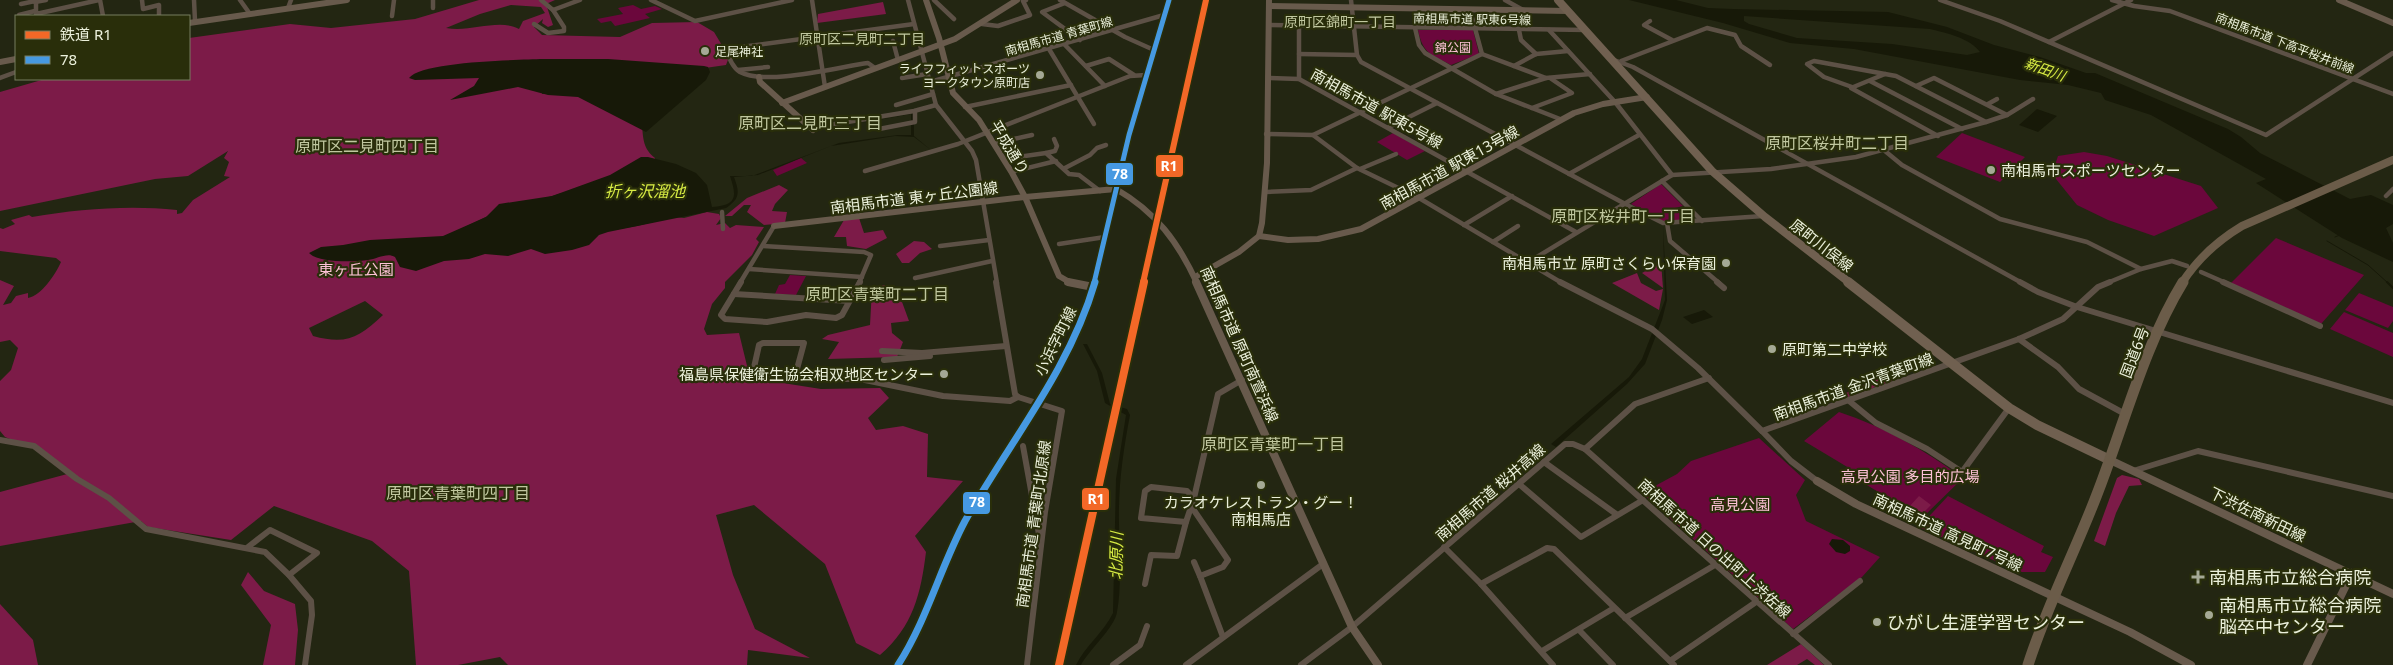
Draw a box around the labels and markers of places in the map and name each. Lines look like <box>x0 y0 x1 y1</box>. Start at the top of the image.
place label: 足尾神社 <box>715 43 763 60</box>
marker: 足尾神社 <box>699 45 711 57</box>
place label: ライフフィットスポーツ ヨークタウン原町店 <box>898 60 1030 91</box>
marker: ライフフィットスポーツ ヨークタウン原町店 <box>1034 69 1046 81</box>
place label: 南相馬市スポーツセンター <box>2001 160 2181 180</box>
marker: 南相馬市スポーツセンター <box>1985 164 1997 176</box>
place label: 南相馬市立 原町さくらい保育園 <box>1502 253 1716 273</box>
marker: 南相馬市立 原町さくらい保育園 <box>1720 257 1732 269</box>
place label: 原町第二中学校 <box>1782 339 1887 359</box>
marker: 原町第二中学校 <box>1766 343 1778 355</box>
place label: 福島県保健衛生協会相双地区センター <box>679 364 934 384</box>
marker: 福島県保健衛生協会相双地区センター <box>938 368 950 380</box>
marker: カラオケレストラン・グー！ 南相馬店 <box>1255 479 1267 491</box>
place label: カラオケレストラン・グー！ 南相馬店 <box>1164 492 1358 529</box>
place label: 南相馬市立総合病院 <box>2209 565 2371 589</box>
marker: 南相馬市立総合病院 <box>2191 570 2205 584</box>
place label: 南相馬市立総合病院 脳卒中センター <box>2219 593 2381 638</box>
marker: 南相馬市立総合病院 脳卒中センター <box>2203 609 2215 621</box>
place label: ひがし生涯学習センター <box>1887 610 2085 634</box>
marker: ひがし生涯学習センター <box>1871 616 1883 628</box>

